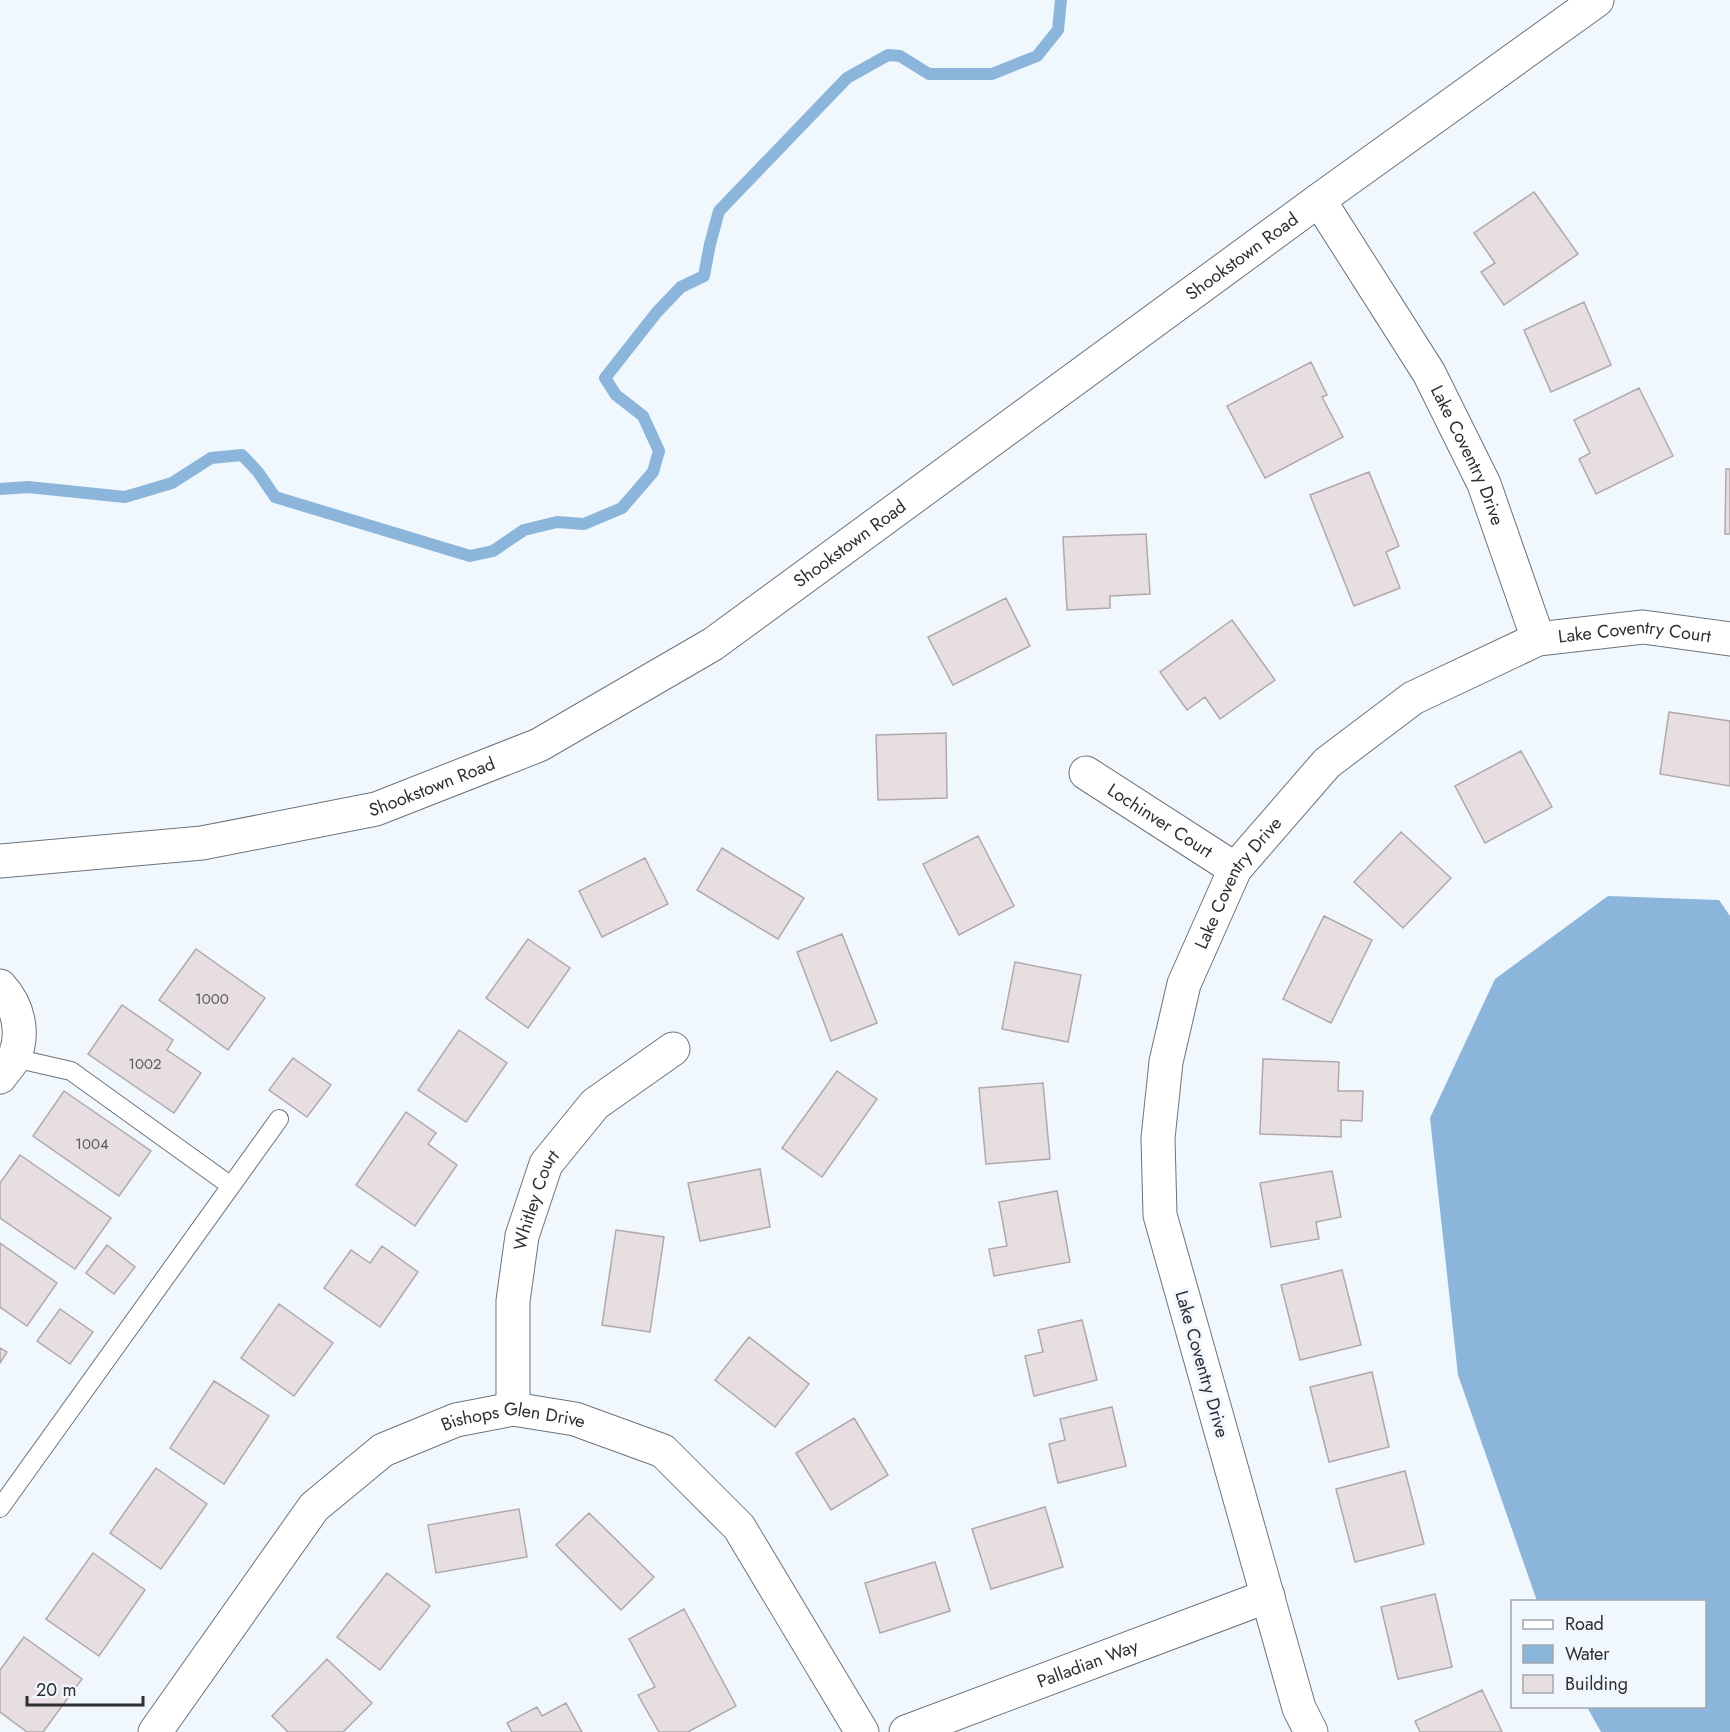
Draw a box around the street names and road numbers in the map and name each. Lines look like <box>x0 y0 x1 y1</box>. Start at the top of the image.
street label: Shookstown Road <box>1180 206 1304 307</box>
street label: Lake Coventry Drive <box>1424 381 1510 529</box>
street label: Shookstown Road <box>788 494 912 594</box>
street label: Lake Coventry Court <box>1557 614 1713 650</box>
street label: Shookstown Road <box>367 751 499 823</box>
street label: Lochinver Court <box>1102 777 1218 865</box>
street label: Lake Coventry Drive <box>1188 811 1288 953</box>
street label: Whitley Court <box>507 1144 566 1252</box>
street label: Lake Coventry Drive <box>1169 1288 1235 1440</box>
street label: Bishops Glen Drive <box>437 1395 589 1438</box>
street label: Palladian Way <box>1033 1633 1142 1695</box>

